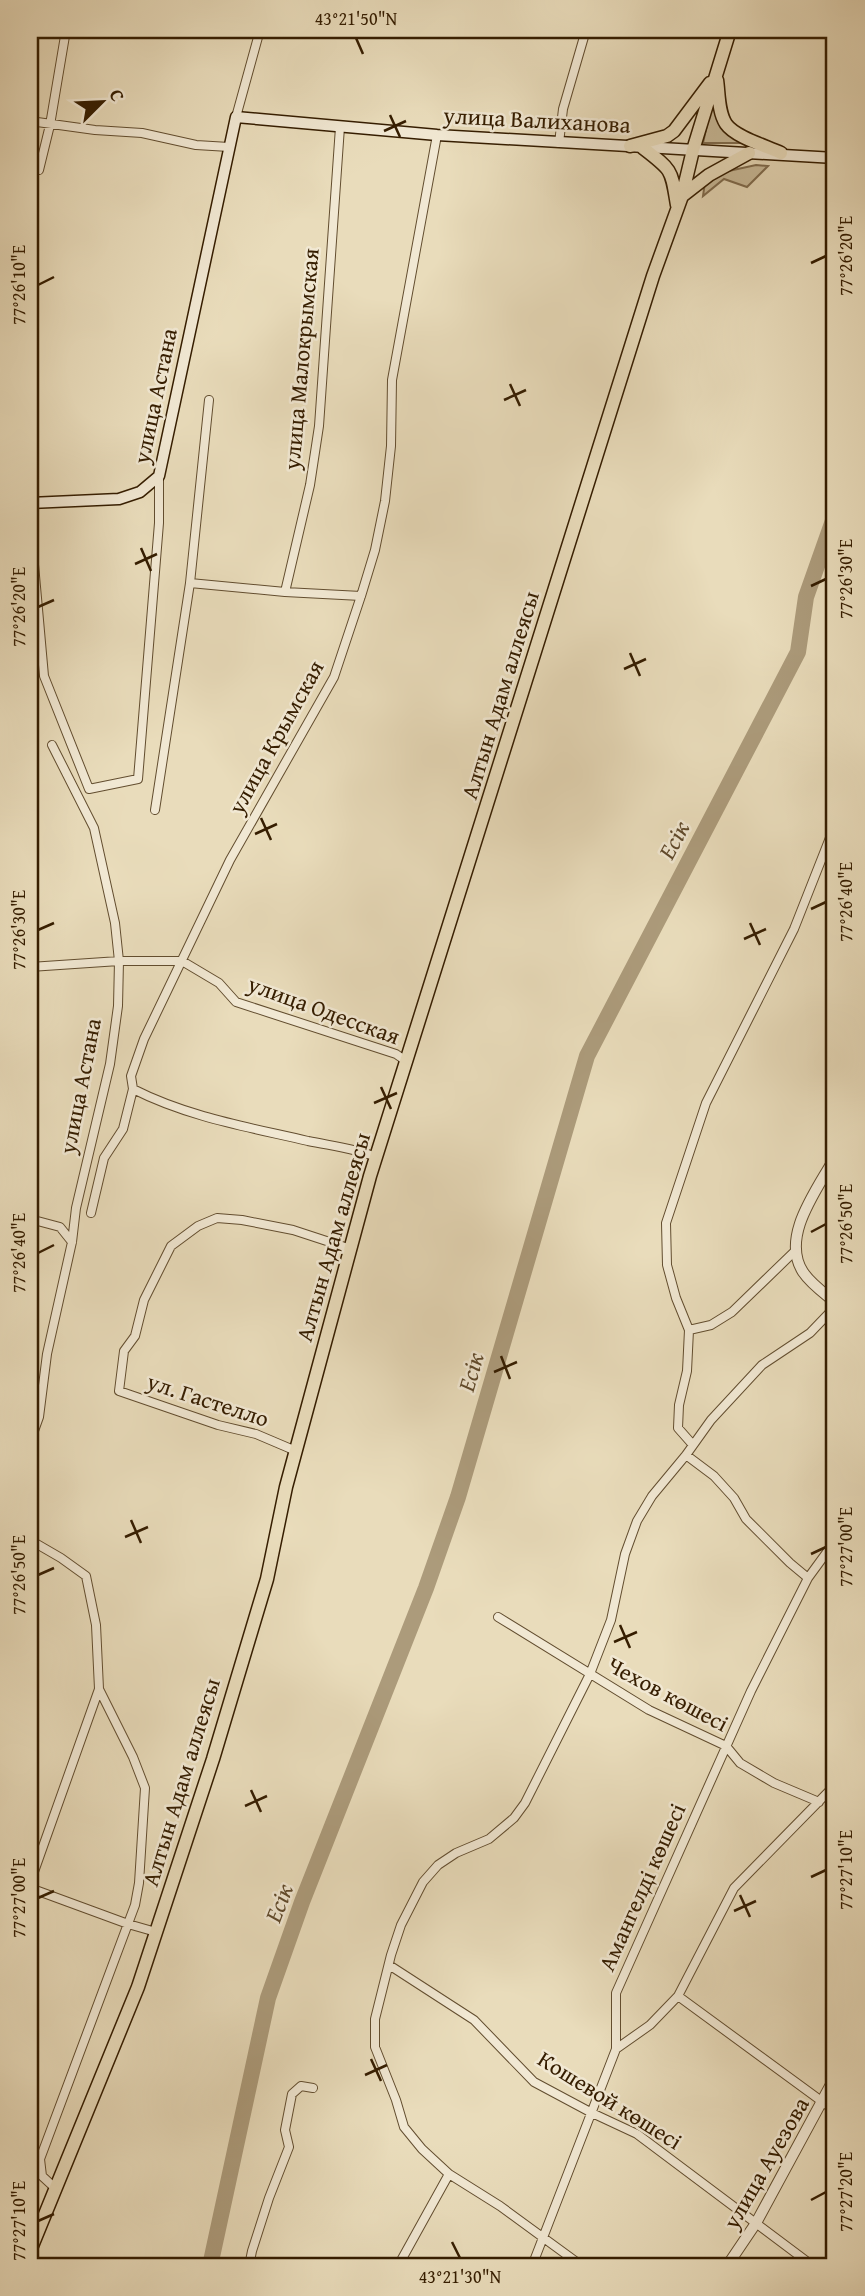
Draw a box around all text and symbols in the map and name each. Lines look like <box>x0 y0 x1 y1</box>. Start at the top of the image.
text: 43°21'50"N <box>315 5 398 32</box>
north arrow <box>66 66 136 136</box>
text: С <box>103 84 133 106</box>
street label: улица Валиханова <box>442 98 631 141</box>
text: 77°26'20"E <box>832 216 859 296</box>
text: 77°26'10"E <box>5 245 32 325</box>
street label: улица Малокрымская <box>274 246 327 472</box>
street label: улица Астана <box>124 325 185 468</box>
text: 77°26'30"E <box>832 539 859 619</box>
text: 77°26'20"E <box>5 567 32 647</box>
street label: Алтын Адам аллеясы <box>452 587 547 803</box>
street label: улица Крымская <box>219 654 332 820</box>
water label: Есік <box>648 814 698 866</box>
text: 77°26'40"E <box>832 862 859 942</box>
text: 77°26'30"E <box>5 890 32 970</box>
street label: улица Одесская <box>243 966 405 1052</box>
street label: улица Астана <box>50 1015 109 1158</box>
street label: Алтын Адам аллеясы <box>287 1128 378 1345</box>
text: 77°26'50"E <box>832 1184 859 1264</box>
text: 77°26'40"E <box>5 1213 32 1293</box>
water label: Есік <box>448 1348 493 1396</box>
street label: ул. Гастелло <box>142 1364 273 1435</box>
text: 77°27'00"E <box>832 1507 859 1587</box>
text: 77°26'50"E <box>5 1535 32 1615</box>
street label: Чехов көшесі <box>602 1648 735 1739</box>
street label: Алтын Адам аллеясы <box>133 1674 228 1890</box>
street label: Амангелді көшесі <box>590 1798 693 1976</box>
text: 77°27'10"E <box>832 1830 859 1910</box>
text: 77°27'00"E <box>5 1858 32 1938</box>
water label: Есік <box>255 1878 302 1928</box>
street label: Кошевой көшесі <box>532 2042 689 2157</box>
street label: улица Ауезова <box>714 2091 817 2236</box>
text: 77°27'20"E <box>832 2152 859 2232</box>
text: 77°27'10"E <box>5 2181 32 2261</box>
text: 43°21'30"N <box>419 2263 502 2290</box>

